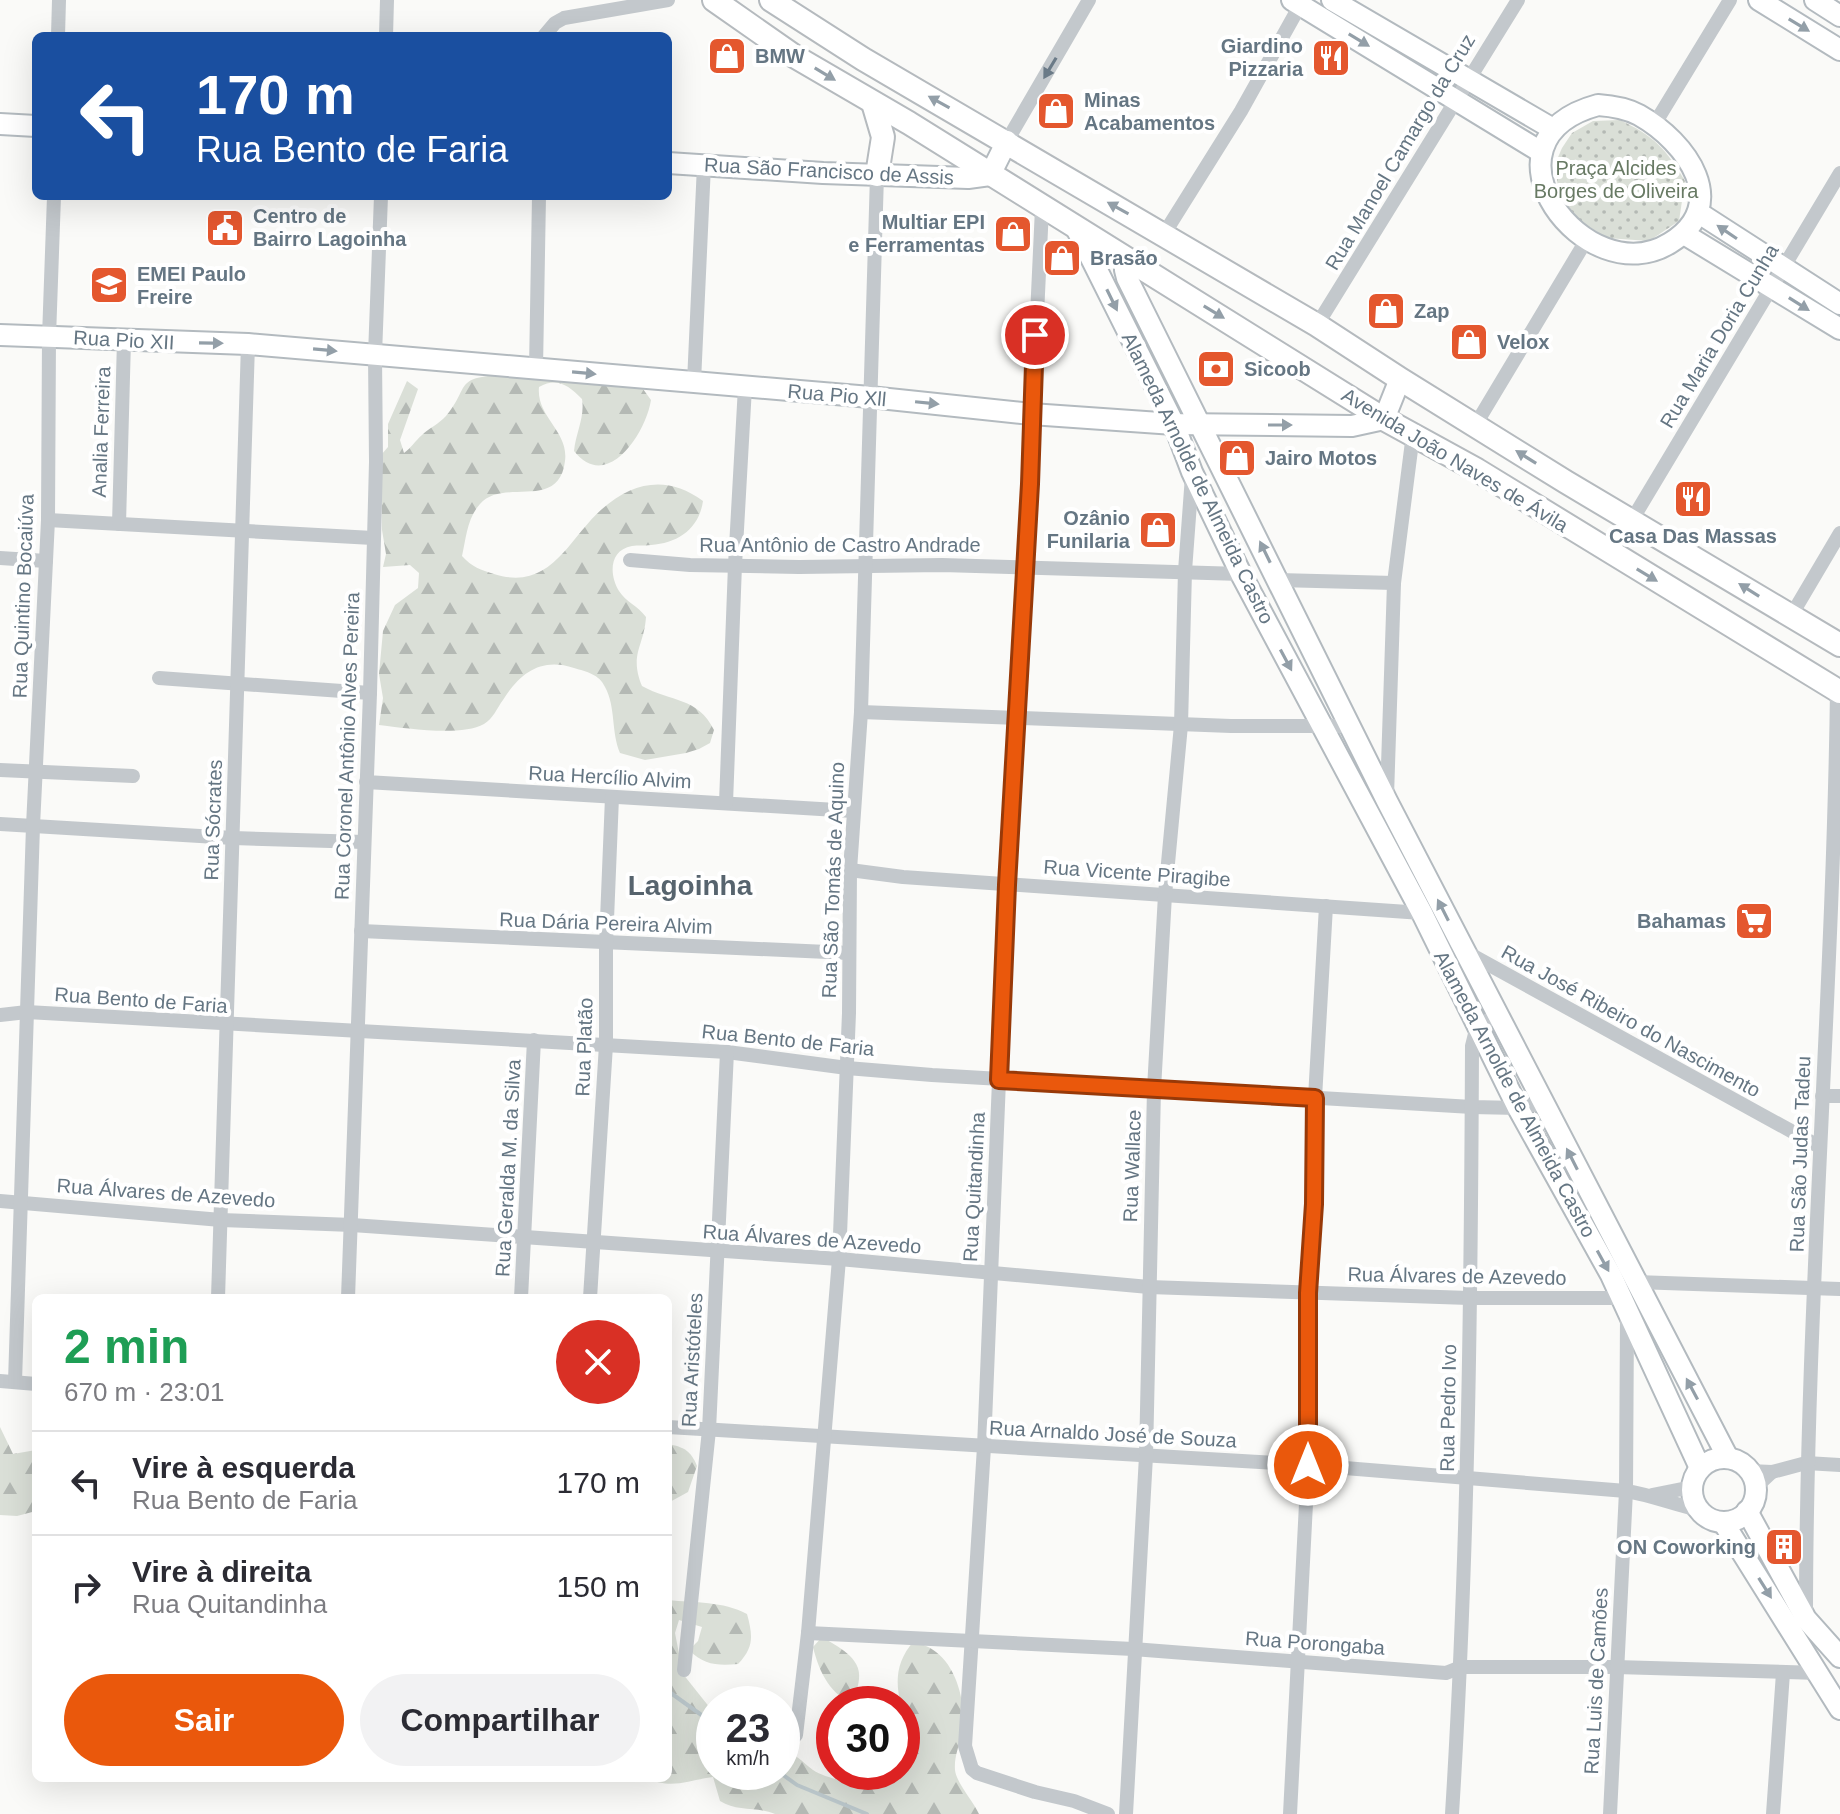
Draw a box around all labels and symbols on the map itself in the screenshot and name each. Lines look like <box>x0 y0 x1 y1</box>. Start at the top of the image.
one-way arrow <box>1789 17 1810 32</box>
street label: Rua Manoel Camargo da Cruz <box>1321 30 1479 274</box>
one-way arrow <box>1348 33 1370 47</box>
shop icon: BMW <box>706 35 748 77</box>
place label: Giardino Pizzaria <box>1221 35 1304 80</box>
restaurant icon: Giardino Pizzaria <box>1310 37 1352 79</box>
place label: BMW <box>755 45 805 67</box>
one-way arrow <box>1043 57 1057 79</box>
one-way arrow <box>814 67 836 81</box>
place label: Minas Acabamentos <box>1084 89 1215 134</box>
shop icon: Minas Acabamentos <box>1035 90 1077 132</box>
one-way arrow <box>928 95 950 109</box>
street label: Rua São Francisco de Assis <box>704 153 954 189</box>
park label: Praça Alcides Borges de Oliveira <box>1534 157 1699 202</box>
one-way arrow <box>1107 202 1129 216</box>
place label: Centro de Bairro Lagoinha <box>253 205 407 250</box>
public building icon: Centro de Bairro Lagoinha <box>204 207 246 249</box>
place label: Multiar EPI e Ferramentas <box>848 211 985 256</box>
shop icon: Multiar EPI e Ferramentas <box>992 213 1034 255</box>
one-way arrow <box>1716 225 1737 240</box>
shop icon: Brasão <box>1041 237 1083 279</box>
street label: Rua Maria Doria Cunha <box>1655 240 1783 432</box>
place label: Brasão <box>1090 247 1158 269</box>
place label: EMEI Paulo Freire <box>137 263 246 308</box>
school or university icon: EMEI Paulo Freire <box>88 264 130 306</box>
one-way arrow <box>1105 288 1119 311</box>
shop icon: Zap <box>1365 290 1407 332</box>
one-way arrow <box>1788 297 1810 311</box>
place label: Zap <box>1414 300 1450 322</box>
pin <box>1001 301 1069 369</box>
one-way arrow <box>1203 305 1225 319</box>
shop icon: Velox <box>1448 321 1490 363</box>
street label: Rua Pio XII <box>73 326 175 354</box>
street label: Alameda Arnolde de Almeida Castro <box>1118 329 1278 627</box>
place label: Velox <box>1497 331 1549 353</box>
one-way arrow <box>199 337 224 349</box>
one-way arrow <box>313 344 338 357</box>
bank icon: Sicoob <box>1195 348 1237 390</box>
place label: Sicoob <box>1244 358 1311 380</box>
street label: Analia Ferreira <box>88 365 114 498</box>
one-way arrow <box>572 367 597 380</box>
street label: Rua Pio Xll <box>787 380 887 410</box>
street label: Avenida João Naves de Ávila <box>1338 384 1573 537</box>
one-way arrow <box>915 397 940 410</box>
one-way arrow <box>1268 419 1293 431</box>
shop icon: Jairo Motos <box>1216 437 1258 479</box>
place label: Jairo Motos <box>1265 447 1377 469</box>
one-way arrow <box>1515 450 1537 464</box>
restaurant icon: Casa Das Massas <box>1672 478 1714 520</box>
street label: Rua Quintino Bocaiúva <box>8 493 38 699</box>
place label: Ozânio Funilaria <box>1047 507 1131 552</box>
shop icon: Ozânio Funilaria <box>1137 509 1179 551</box>
place label: Casa Das Massas <box>1609 525 1777 547</box>
street label: Rua Antônio de Castro Andrade <box>699 534 981 556</box>
one-way arrow <box>1258 540 1271 563</box>
one-way arrow <box>1636 568 1658 582</box>
one-way arrow <box>1738 584 1760 598</box>
street label: Rua Coronel Antônio Alves Pereira <box>331 591 363 900</box>
one-way arrow <box>1278 649 1292 671</box>
street label: Rua Sócrates <box>200 759 226 881</box>
street label: Rua São Tomás de Aquino <box>818 761 848 999</box>
street label: Rua Hercílio Alvim <box>528 762 692 792</box>
street label: Rua Vicente Piragibe <box>1043 855 1231 891</box>
district label: Lagoinha <box>628 870 753 901</box>
one-way arrow <box>1437 898 1450 921</box>
supermarket icon: Bahamas <box>1733 900 1775 942</box>
street label: Rua Dária Pereira Alvim <box>499 908 713 938</box>
place label: Bahamas <box>1637 910 1726 932</box>
street label: Rua José Ribeiro do Nascimento <box>1498 941 1764 1101</box>
street label: Alameda Arnolde de Almeida Castro <box>1430 947 1600 1241</box>
street label: Rua Bento de Faria <box>54 983 229 1017</box>
street label: Rua Platão <box>571 997 597 1097</box>
street label: Rua Bento de Faria <box>701 1020 876 1060</box>
street label: Rua São Judas Tadeu <box>1786 1055 1814 1253</box>
street label: Rua Geralda M. da Silva <box>491 1058 525 1277</box>
street label: Rua Wallace <box>1119 1109 1145 1223</box>
street label: Rua Quitandinha <box>959 1111 989 1263</box>
one-way arrow <box>1566 1147 1579 1170</box>
street label: Rua Álvares de Azevedo <box>56 1174 276 1212</box>
street label: Rua Álvares de Azevedo <box>702 1220 922 1258</box>
one-way arrow <box>1596 1250 1610 1272</box>
street label: Rua Álvares de Azevedo <box>1347 1263 1567 1289</box>
street label: Rua Aristóteles <box>677 1292 707 1428</box>
street label: Rua Pedro Ivo <box>1436 1344 1460 1472</box>
one-way arrow <box>1686 1378 1699 1401</box>
street label: Rua Arnaldo José de Souza <box>989 1417 1238 1452</box>
position arrow <box>1266 1423 1350 1507</box>
building icon: ON Coworking <box>1763 1526 1805 1568</box>
place label: ON Coworking <box>1617 1536 1756 1558</box>
one-way arrow <box>1757 1577 1772 1598</box>
street label: Rua Luis de Camões <box>1580 1587 1612 1775</box>
street label: Rua Porongaba <box>1244 1627 1387 1659</box>
speed limit sign: 30 <box>816 1686 920 1790</box>

